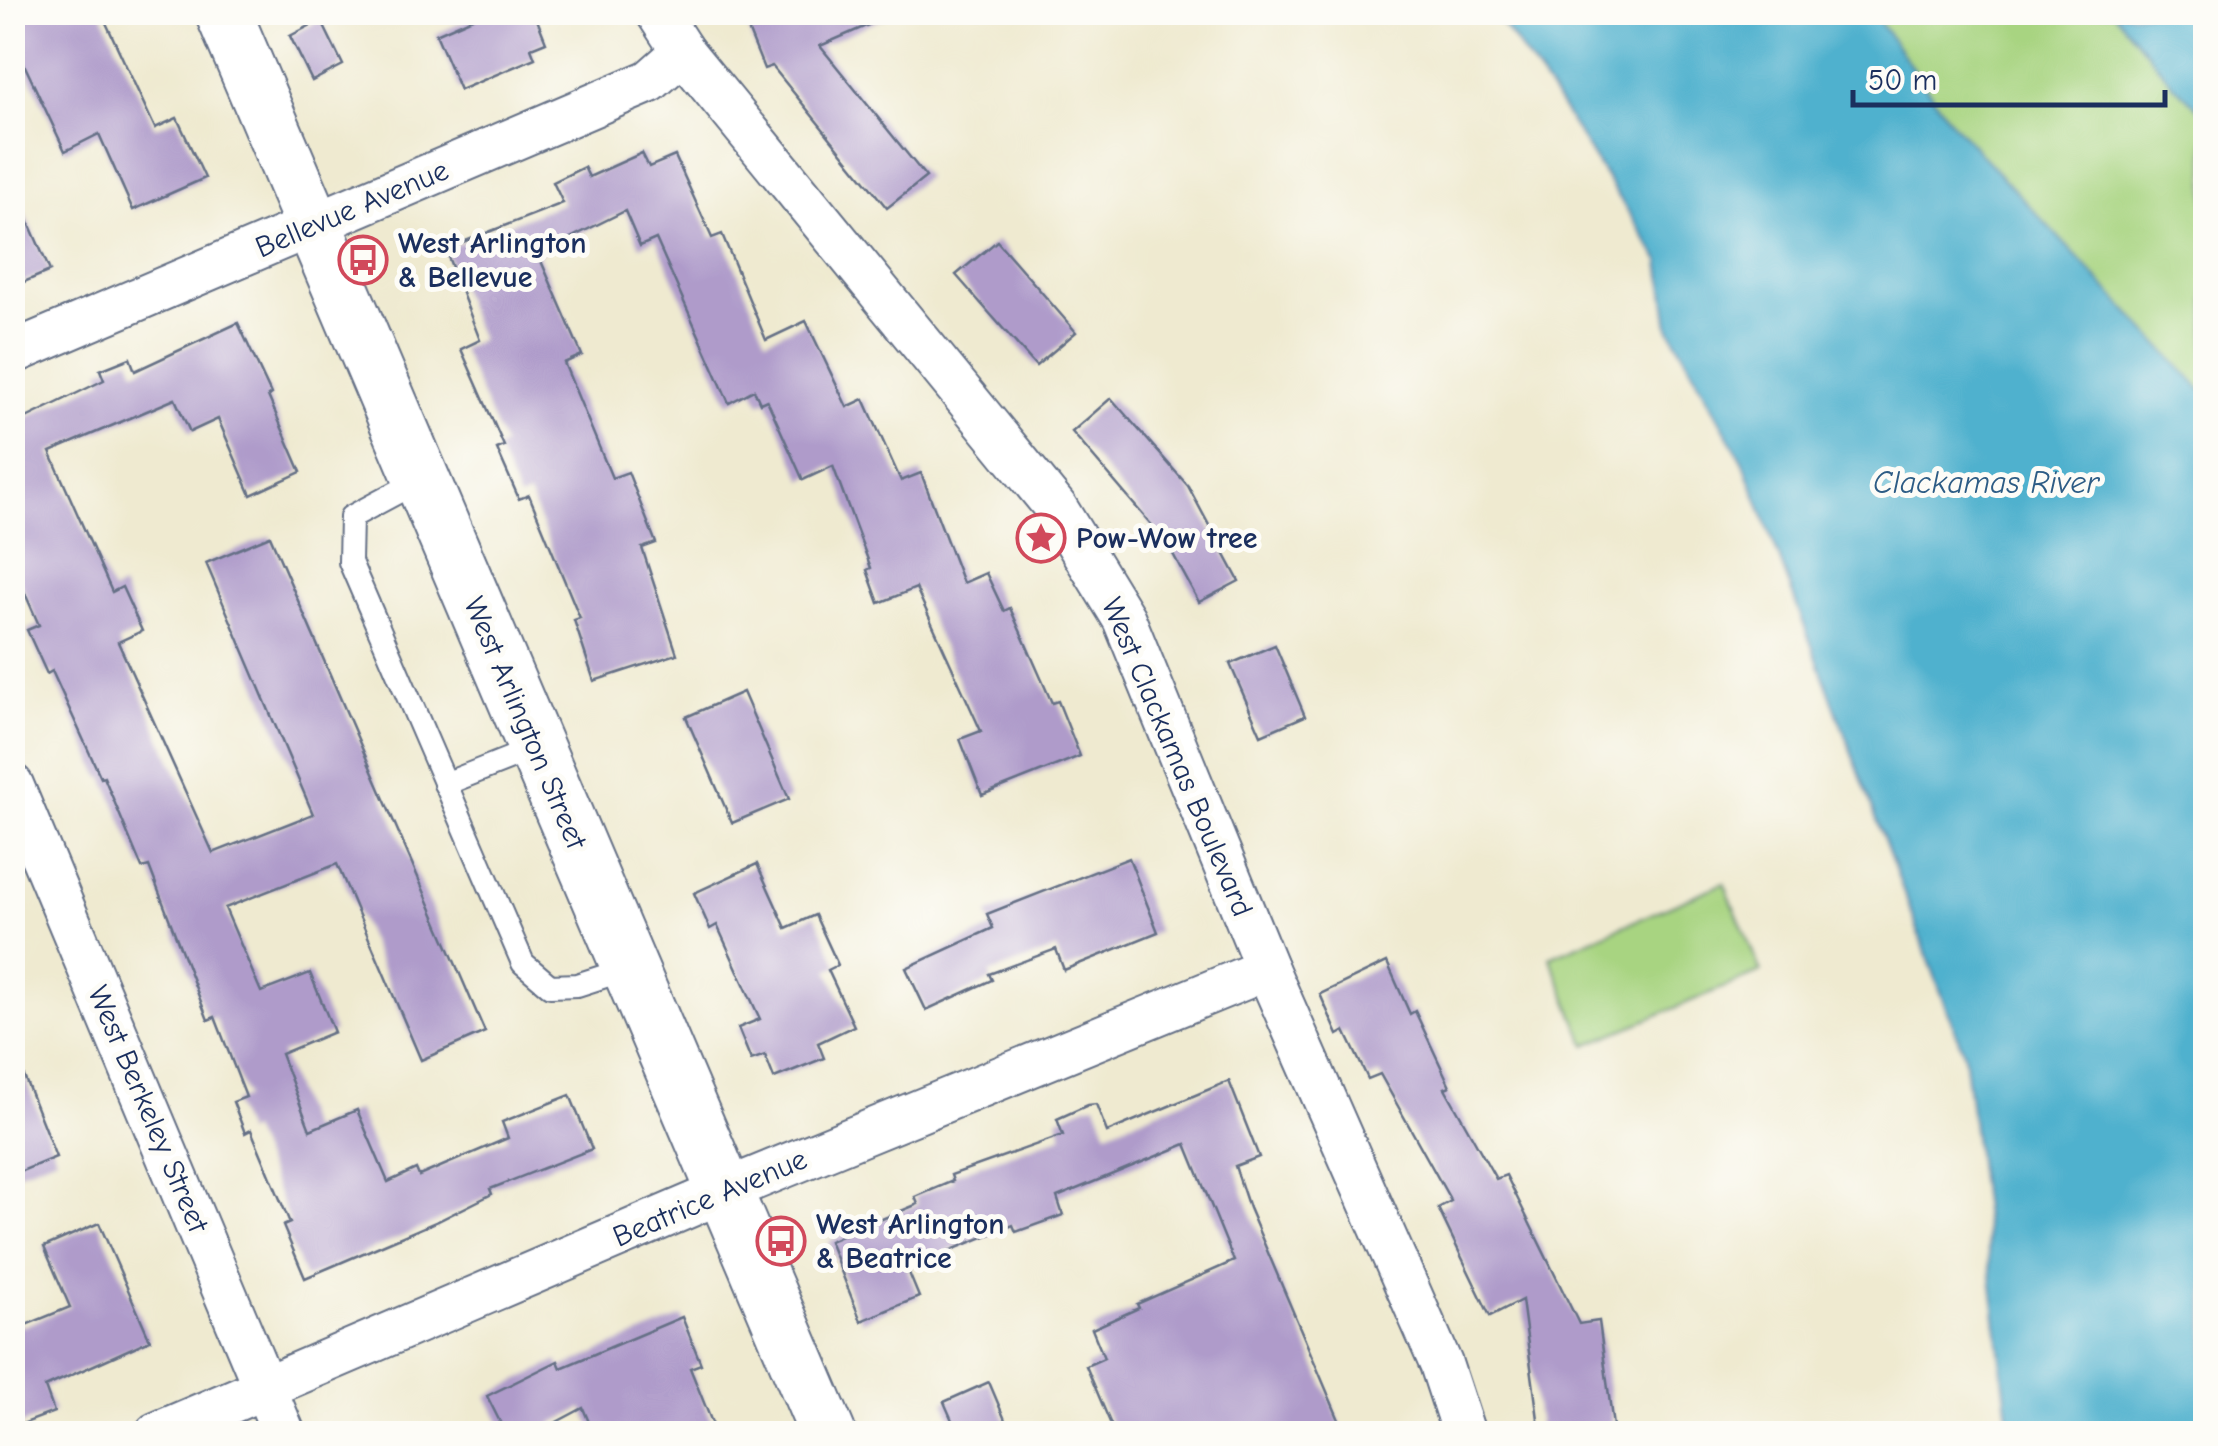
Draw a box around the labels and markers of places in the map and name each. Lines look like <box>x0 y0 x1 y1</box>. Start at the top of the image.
place label: West Arlington & Bellevue <box>398 226 587 295</box>
bus stop icon: West Arlington & Bellevue <box>337 234 389 286</box>
place icon: Pow-Wow tree <box>1015 512 1067 564</box>
place label: Pow-Wow tree <box>1076 521 1258 556</box>
place label: West Arlington & Beatrice <box>816 1207 1005 1276</box>
bus stop icon: West Arlington & Beatrice <box>755 1215 807 1267</box>

